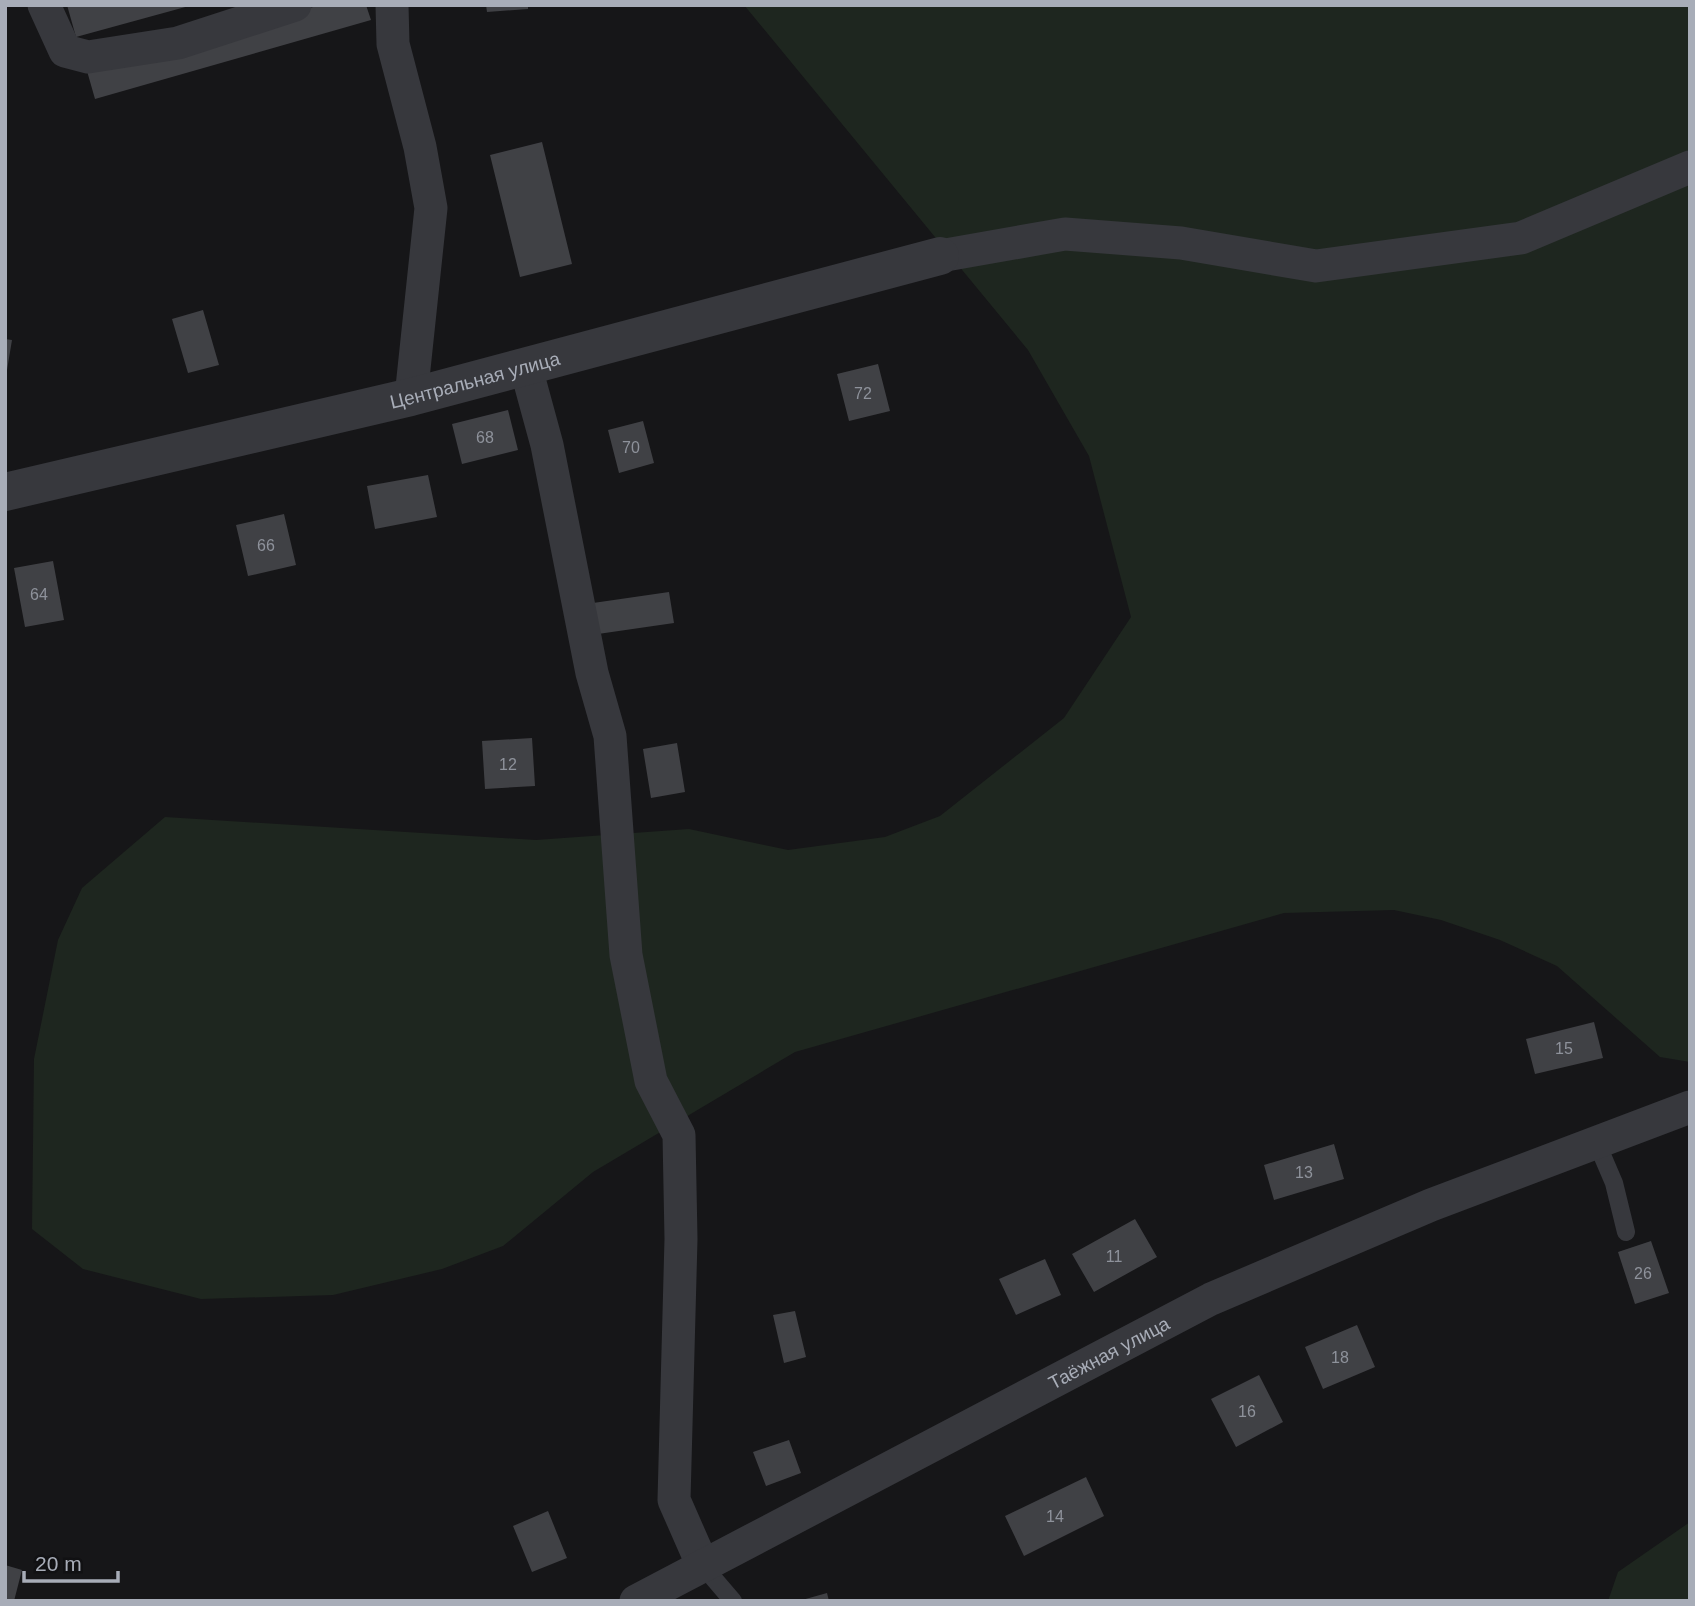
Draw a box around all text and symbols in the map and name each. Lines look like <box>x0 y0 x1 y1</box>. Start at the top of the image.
street label: Центральная улица <box>388 347 562 412</box>
house number: 72 <box>854 385 872 402</box>
house number: 68 <box>476 429 494 446</box>
house number: 70 <box>622 439 640 456</box>
house number: 66 <box>257 537 275 554</box>
house number: 64 <box>30 586 48 603</box>
house number: 12 <box>499 756 517 773</box>
house number: 15 <box>1555 1040 1573 1057</box>
house number: 13 <box>1295 1164 1313 1181</box>
house number: 11 <box>1106 1248 1122 1265</box>
house number: 26 <box>1634 1265 1652 1282</box>
street label: Таёжная улица <box>1045 1312 1173 1393</box>
house number: 18 <box>1331 1349 1349 1366</box>
house number: 16 <box>1238 1403 1256 1420</box>
house number: 14 <box>1046 1508 1064 1525</box>
scale bar <box>24 1540 119 1584</box>
text: 20 m <box>35 1552 82 1575</box>

